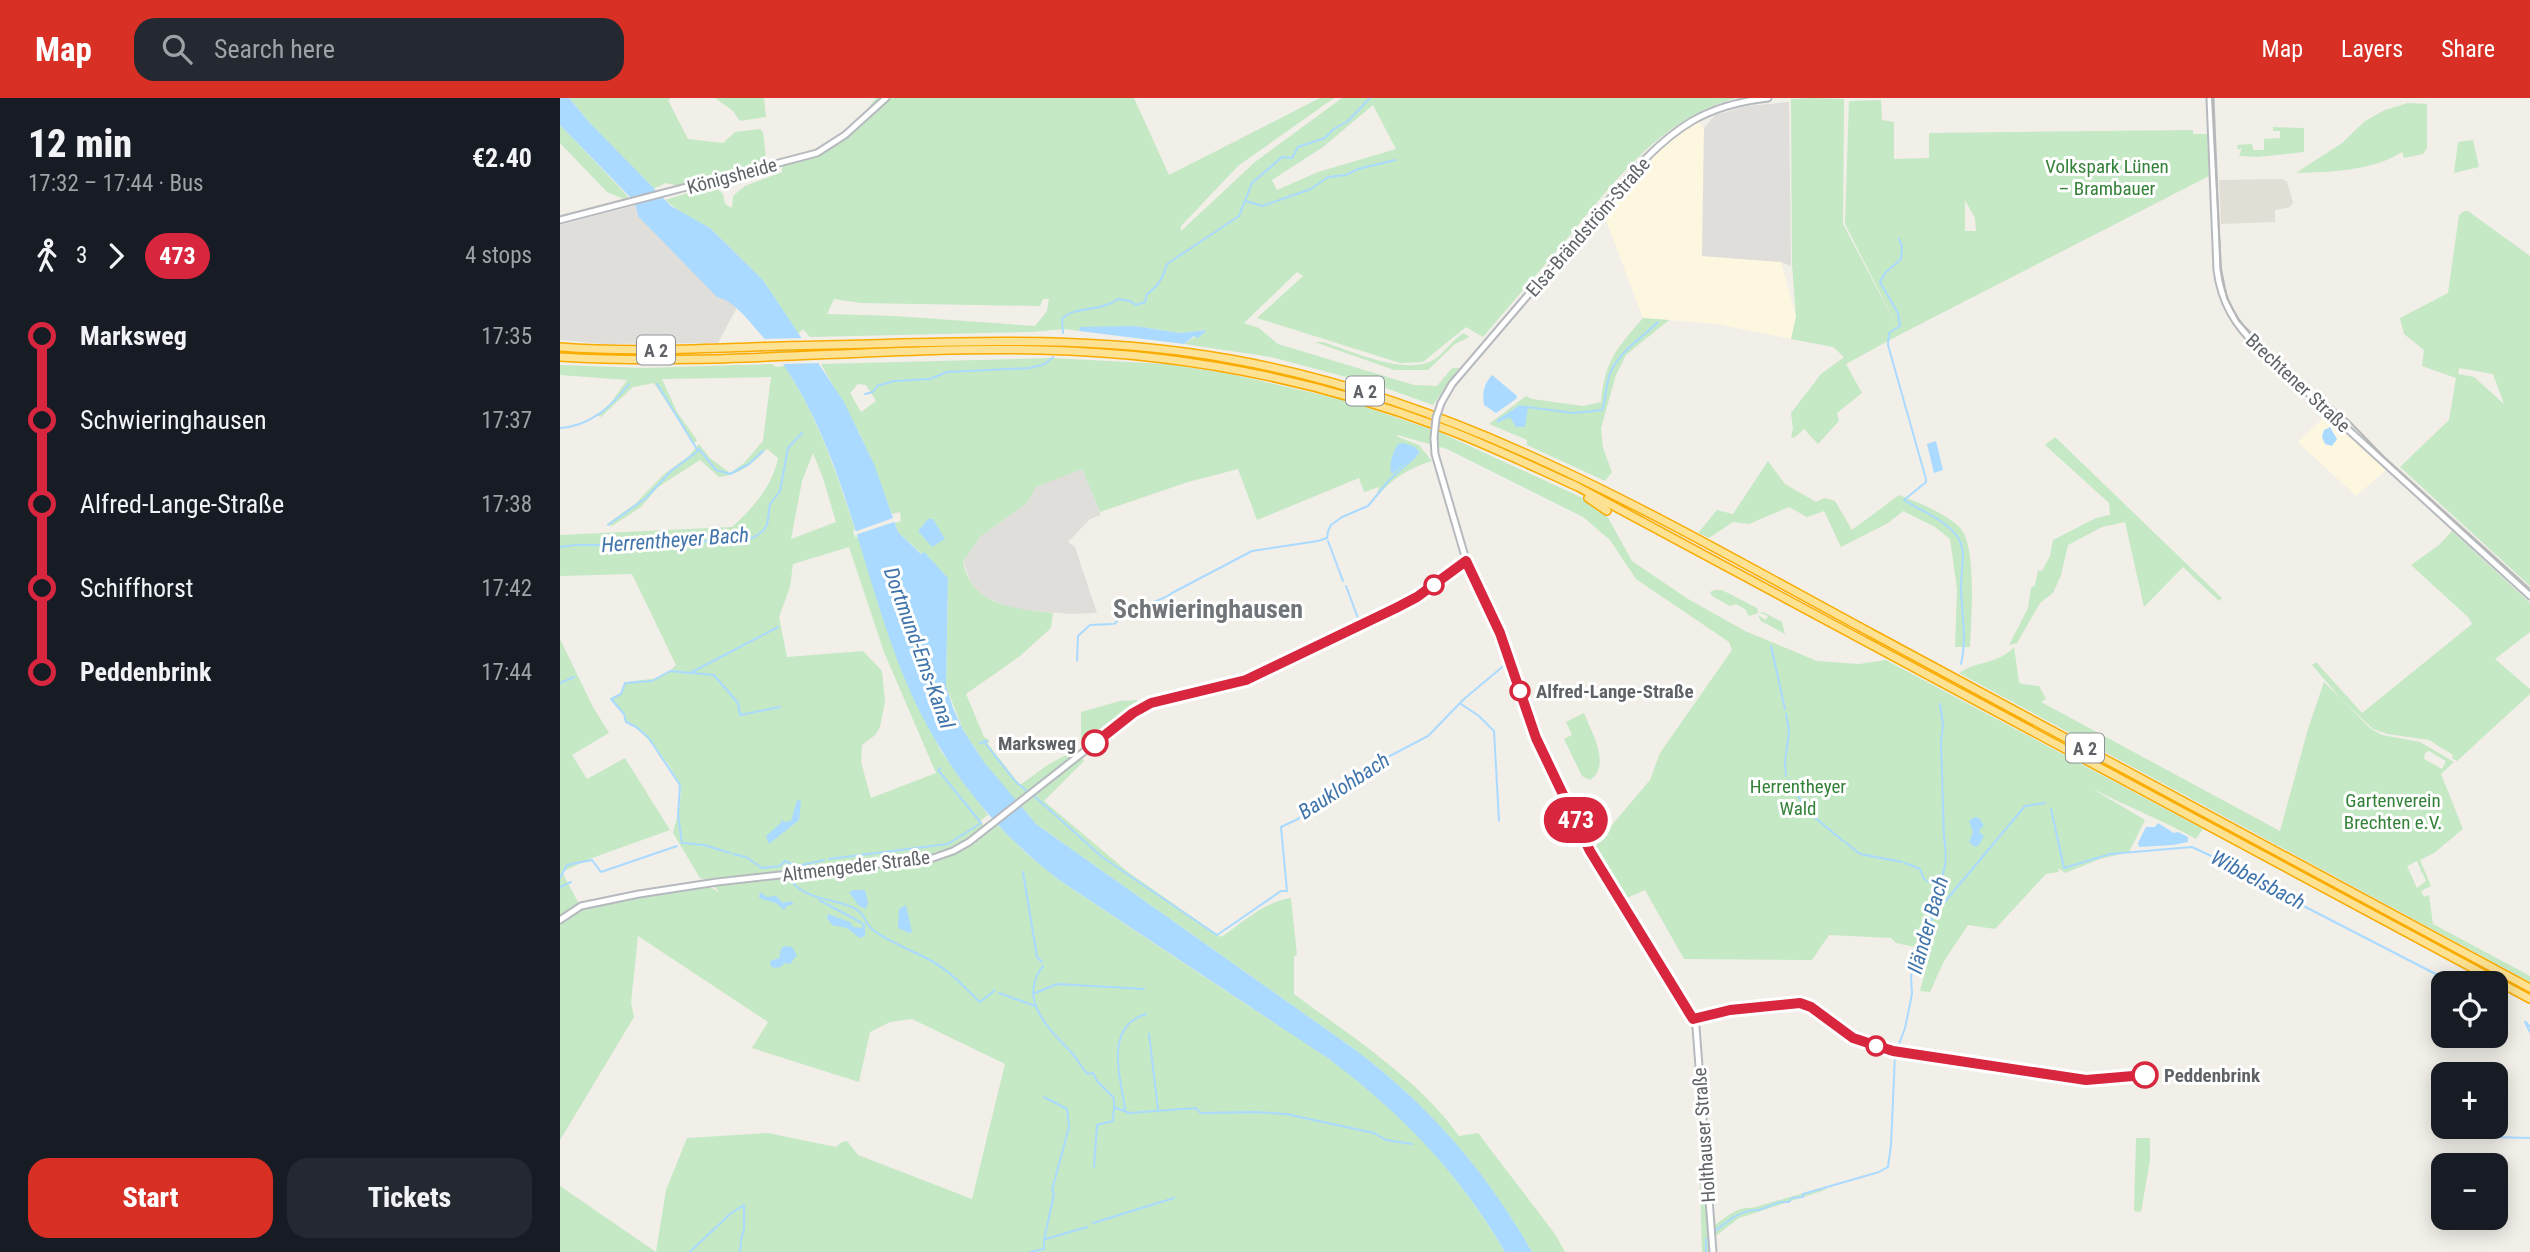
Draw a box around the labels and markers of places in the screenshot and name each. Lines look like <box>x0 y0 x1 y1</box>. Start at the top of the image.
unlabelled marker <box>1424 575 1444 595</box>
place label: Alfred-Lange-Straße <box>1536 680 1693 703</box>
marker: Alfred-Lange-Straße <box>1510 681 1530 701</box>
marker: Marksweg <box>1082 730 1108 756</box>
place label: Marksweg <box>998 732 1076 755</box>
unlabelled marker <box>1866 1036 1886 1056</box>
marker: Peddenbrink <box>2132 1062 2158 1088</box>
place label: Peddenbrink <box>2164 1064 2261 1087</box>

